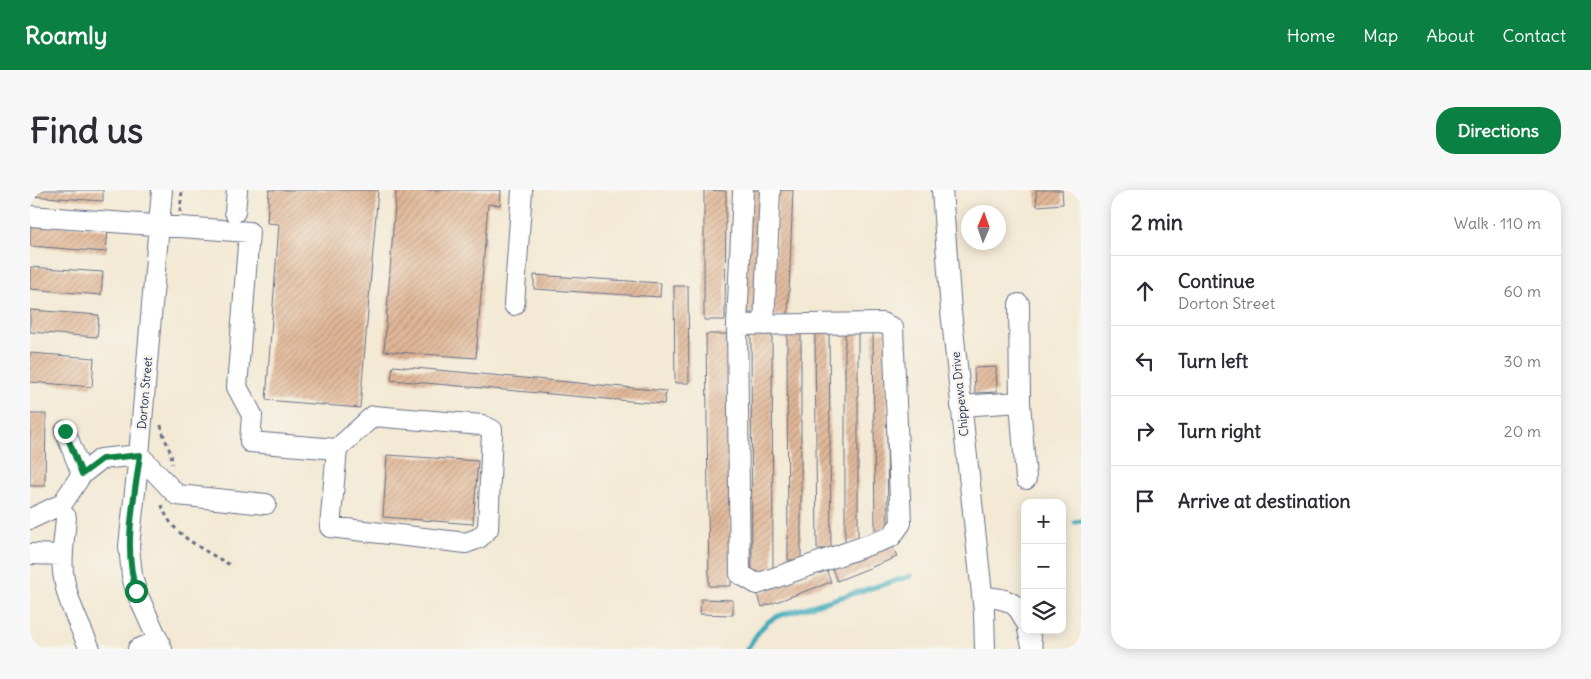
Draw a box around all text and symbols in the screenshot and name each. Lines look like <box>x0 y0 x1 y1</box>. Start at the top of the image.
text: Roamly <box>25 20 107 50</box>
text: Home <box>1287 24 1335 47</box>
text: Map <box>1363 24 1398 47</box>
text: About <box>1426 24 1474 47</box>
text: Contact <box>1502 24 1566 47</box>
button: Directions <box>1436 107 1561 154</box>
text: Find us <box>30 108 143 152</box>
north arrow <box>961 205 1006 250</box>
text: 2 min <box>1131 209 1183 236</box>
text: Walk · 110 m <box>1454 213 1541 233</box>
text: Continue <box>1178 269 1255 293</box>
icon: ahead <box>1131 277 1159 305</box>
text: 60 m <box>1503 281 1541 301</box>
text: Dorton Street <box>1178 293 1275 313</box>
icon: left <box>1131 347 1159 375</box>
text: Turn left <box>1178 349 1248 373</box>
street label: Chippewa Drive <box>948 351 971 437</box>
text: 30 m <box>1504 351 1541 371</box>
street label: Dorton Street <box>134 356 155 430</box>
icon: right <box>1131 417 1159 445</box>
text: Turn right <box>1178 419 1261 443</box>
route end <box>54 420 77 443</box>
text: 20 m <box>1504 421 1541 441</box>
icon: arrive <box>1131 487 1159 515</box>
text: Arrive at destination <box>1178 489 1351 513</box>
map controls <box>1021 499 1066 634</box>
button: + <box>1021 499 1066 544</box>
button: − <box>1021 544 1066 589</box>
route start <box>125 580 148 603</box>
button: layers <box>1021 589 1066 634</box>

